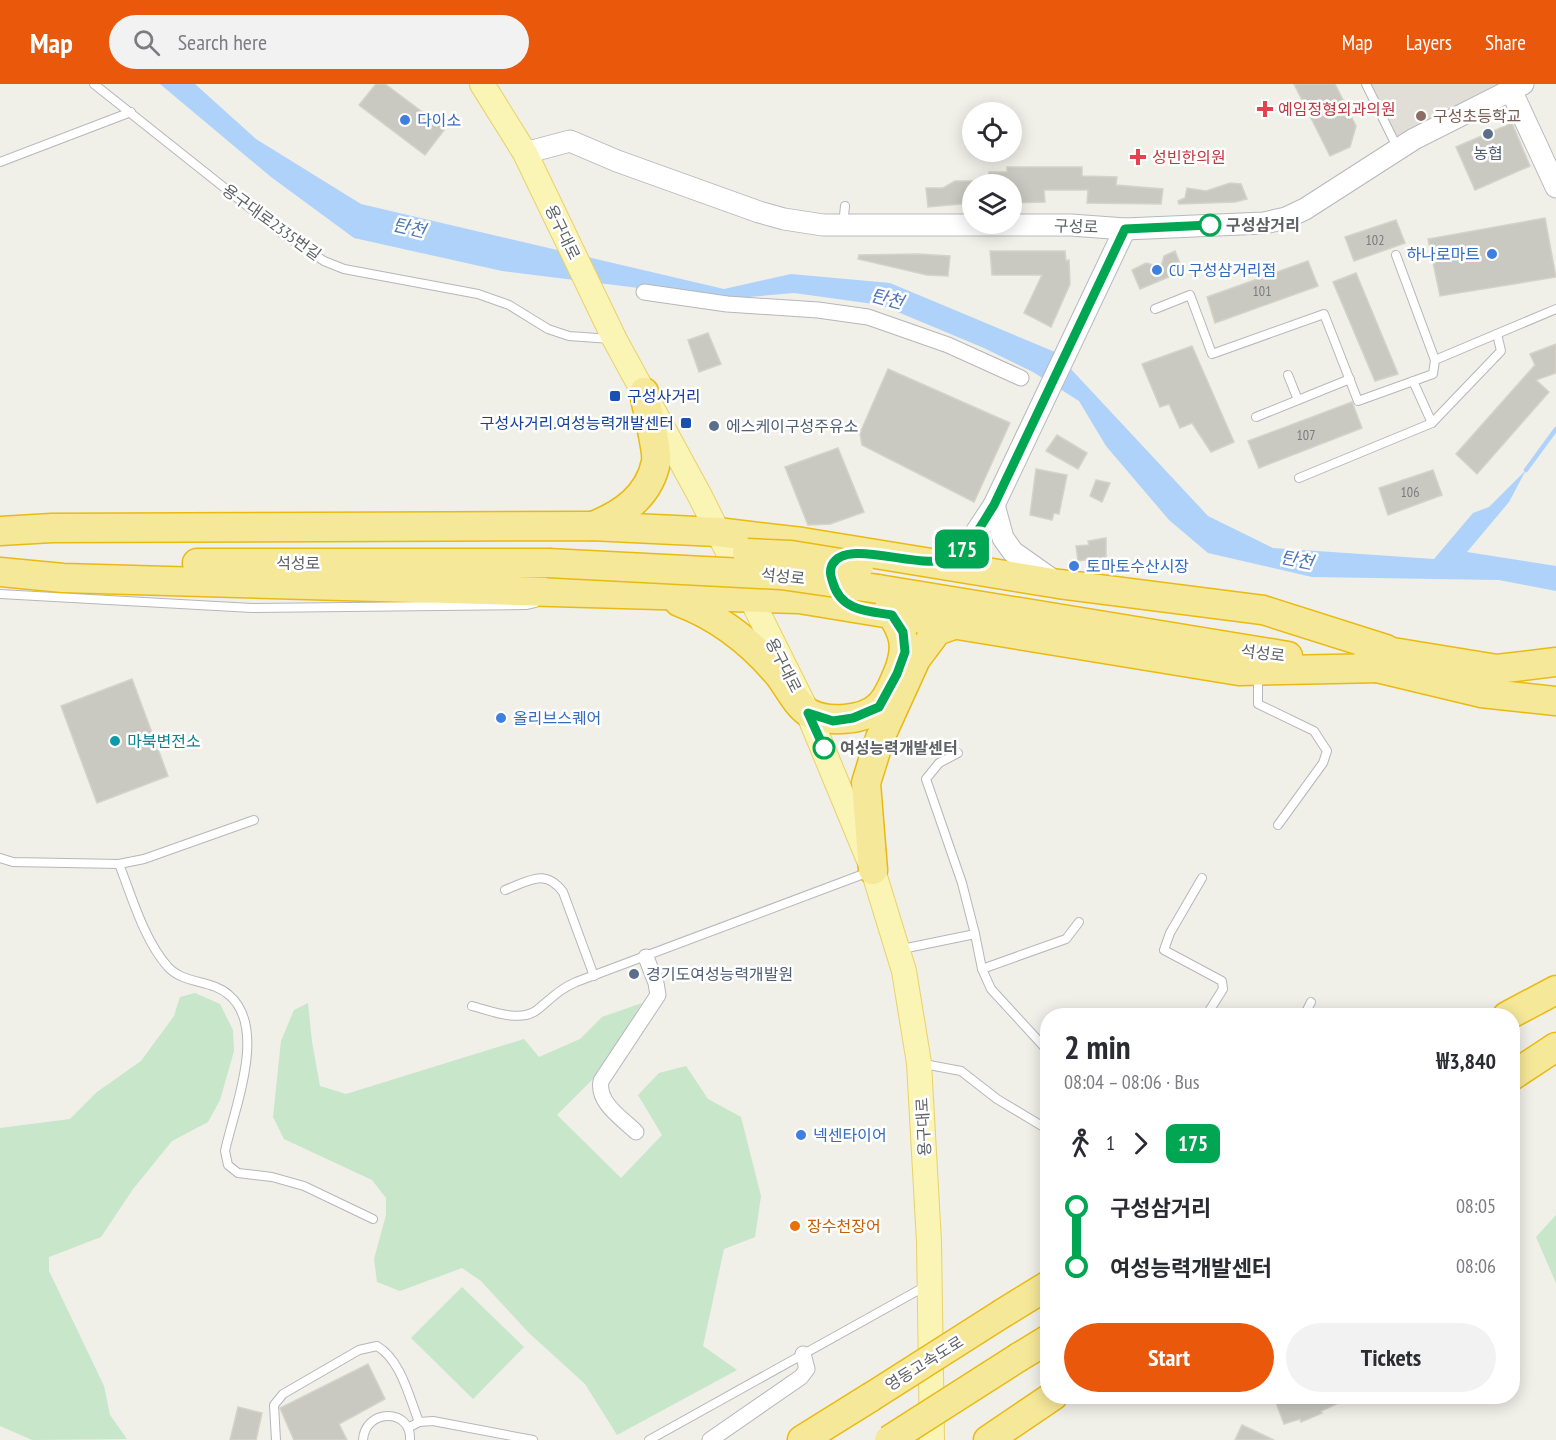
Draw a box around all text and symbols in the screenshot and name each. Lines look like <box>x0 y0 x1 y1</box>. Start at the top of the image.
search box <box>109 15 529 69</box>
text: Map <box>30 24 73 61</box>
icon: search <box>130 26 163 59</box>
text: Search here <box>178 28 267 56</box>
text: Map <box>1342 29 1373 56</box>
text: Layers <box>1406 29 1452 56</box>
text: Share <box>1485 29 1526 56</box>
place label: 예임정형외과의원 <box>1278 99 1396 119</box>
marker: 예임정형외과의원 <box>1256 100 1274 118</box>
map controls <box>962 102 1022 234</box>
button: locate <box>962 102 1022 162</box>
place label: 구성초등학교 <box>1433 106 1521 126</box>
marker: 구성초등학교 <box>1414 109 1428 123</box>
place label: 다이소 <box>417 110 461 130</box>
marker: 다이소 <box>398 113 412 127</box>
marker: 농협 <box>1481 127 1495 141</box>
place label: 농협 <box>1473 143 1503 163</box>
place label: 성빈한의원 <box>1152 147 1226 167</box>
marker: 성빈한의원 <box>1129 148 1147 166</box>
button: layers <box>962 174 1022 234</box>
street label: 용구대로2335번길 <box>219 179 325 265</box>
street label: 용구대로 <box>541 201 585 263</box>
water label: 탄천 <box>390 213 430 243</box>
marker: 구성삼거리 <box>1199 214 1221 236</box>
street label: 구성로 <box>1054 215 1099 237</box>
place label: 구성삼거리 <box>1226 215 1300 235</box>
house number: 102 <box>1366 231 1384 249</box>
place label: 하나로마트 <box>1406 244 1480 264</box>
marker: 하나로마트 <box>1485 247 1499 261</box>
place label: CU 구성삼거리점 <box>1169 260 1276 280</box>
marker: CU 구성삼거리점 <box>1150 263 1164 277</box>
house number: 101 <box>1253 282 1271 300</box>
water label: 탄천 <box>868 283 908 315</box>
place label: 구성사거리 <box>627 386 701 406</box>
marker: 구성사거리 <box>608 389 622 403</box>
place label: 구성사거리.여성능력개발센터 <box>480 413 674 433</box>
marker: 구성사거리.여성능력개발센터 <box>679 416 693 430</box>
place label: 에스케이구성주유소 <box>726 416 858 436</box>
marker: 에스케이구성주유소 <box>707 419 721 433</box>
house number: 107 <box>1297 426 1315 444</box>
house number: 106 <box>1401 483 1419 501</box>
line badge: 175 <box>928 530 996 568</box>
text: 175 <box>947 536 977 563</box>
water label: 탄천 <box>1279 545 1318 574</box>
street label: 석성로 <box>276 553 320 573</box>
place label: 토마토수산시장 <box>1086 556 1189 576</box>
marker: 토마토수산시장 <box>1067 559 1081 573</box>
street label: 석성로 <box>760 564 806 588</box>
street label: 용구대로 <box>762 634 806 696</box>
street label: 석성로 <box>1240 640 1286 666</box>
place label: 올리브스퀘어 <box>513 708 601 728</box>
marker: 올리브스퀘어 <box>494 711 508 725</box>
place label: 마북변전소 <box>127 731 201 751</box>
marker: 마북변전소 <box>108 734 122 748</box>
marker: 여성능력개발센터 <box>813 737 835 759</box>
place label: 여성능력개발센터 <box>840 738 958 758</box>
place label: 경기도여성능력개발원 <box>646 964 793 984</box>
marker: 경기도여성능력개발원 <box>627 967 641 981</box>
text: 2 min <box>1064 1025 1131 1068</box>
text: ₩3,840 <box>1436 1047 1496 1075</box>
text: 08:04 – 08:06 · Bus <box>1064 1069 1199 1095</box>
street label: 용구대로 <box>911 1097 935 1157</box>
place label: 넥센타이어 <box>813 1125 887 1145</box>
icon: walk <box>1064 1127 1097 1160</box>
icon: forward <box>1124 1127 1157 1160</box>
marker: 넥센타이어 <box>794 1128 808 1142</box>
text: 1 <box>1106 1130 1115 1156</box>
text: 175 <box>1178 1130 1208 1157</box>
text: 08:05 <box>1456 1193 1496 1219</box>
text: 구성삼거리 <box>1110 1194 1211 1222</box>
place label: 장수천장어 <box>807 1216 881 1236</box>
marker: 장수천장어 <box>788 1219 802 1233</box>
text: 08:06 <box>1456 1253 1496 1279</box>
text: 여성능력개발센터 <box>1110 1254 1272 1282</box>
button: Start <box>1064 1323 1274 1392</box>
button: Tickets <box>1286 1323 1496 1392</box>
street label: 영동고속도로 <box>881 1331 967 1395</box>

